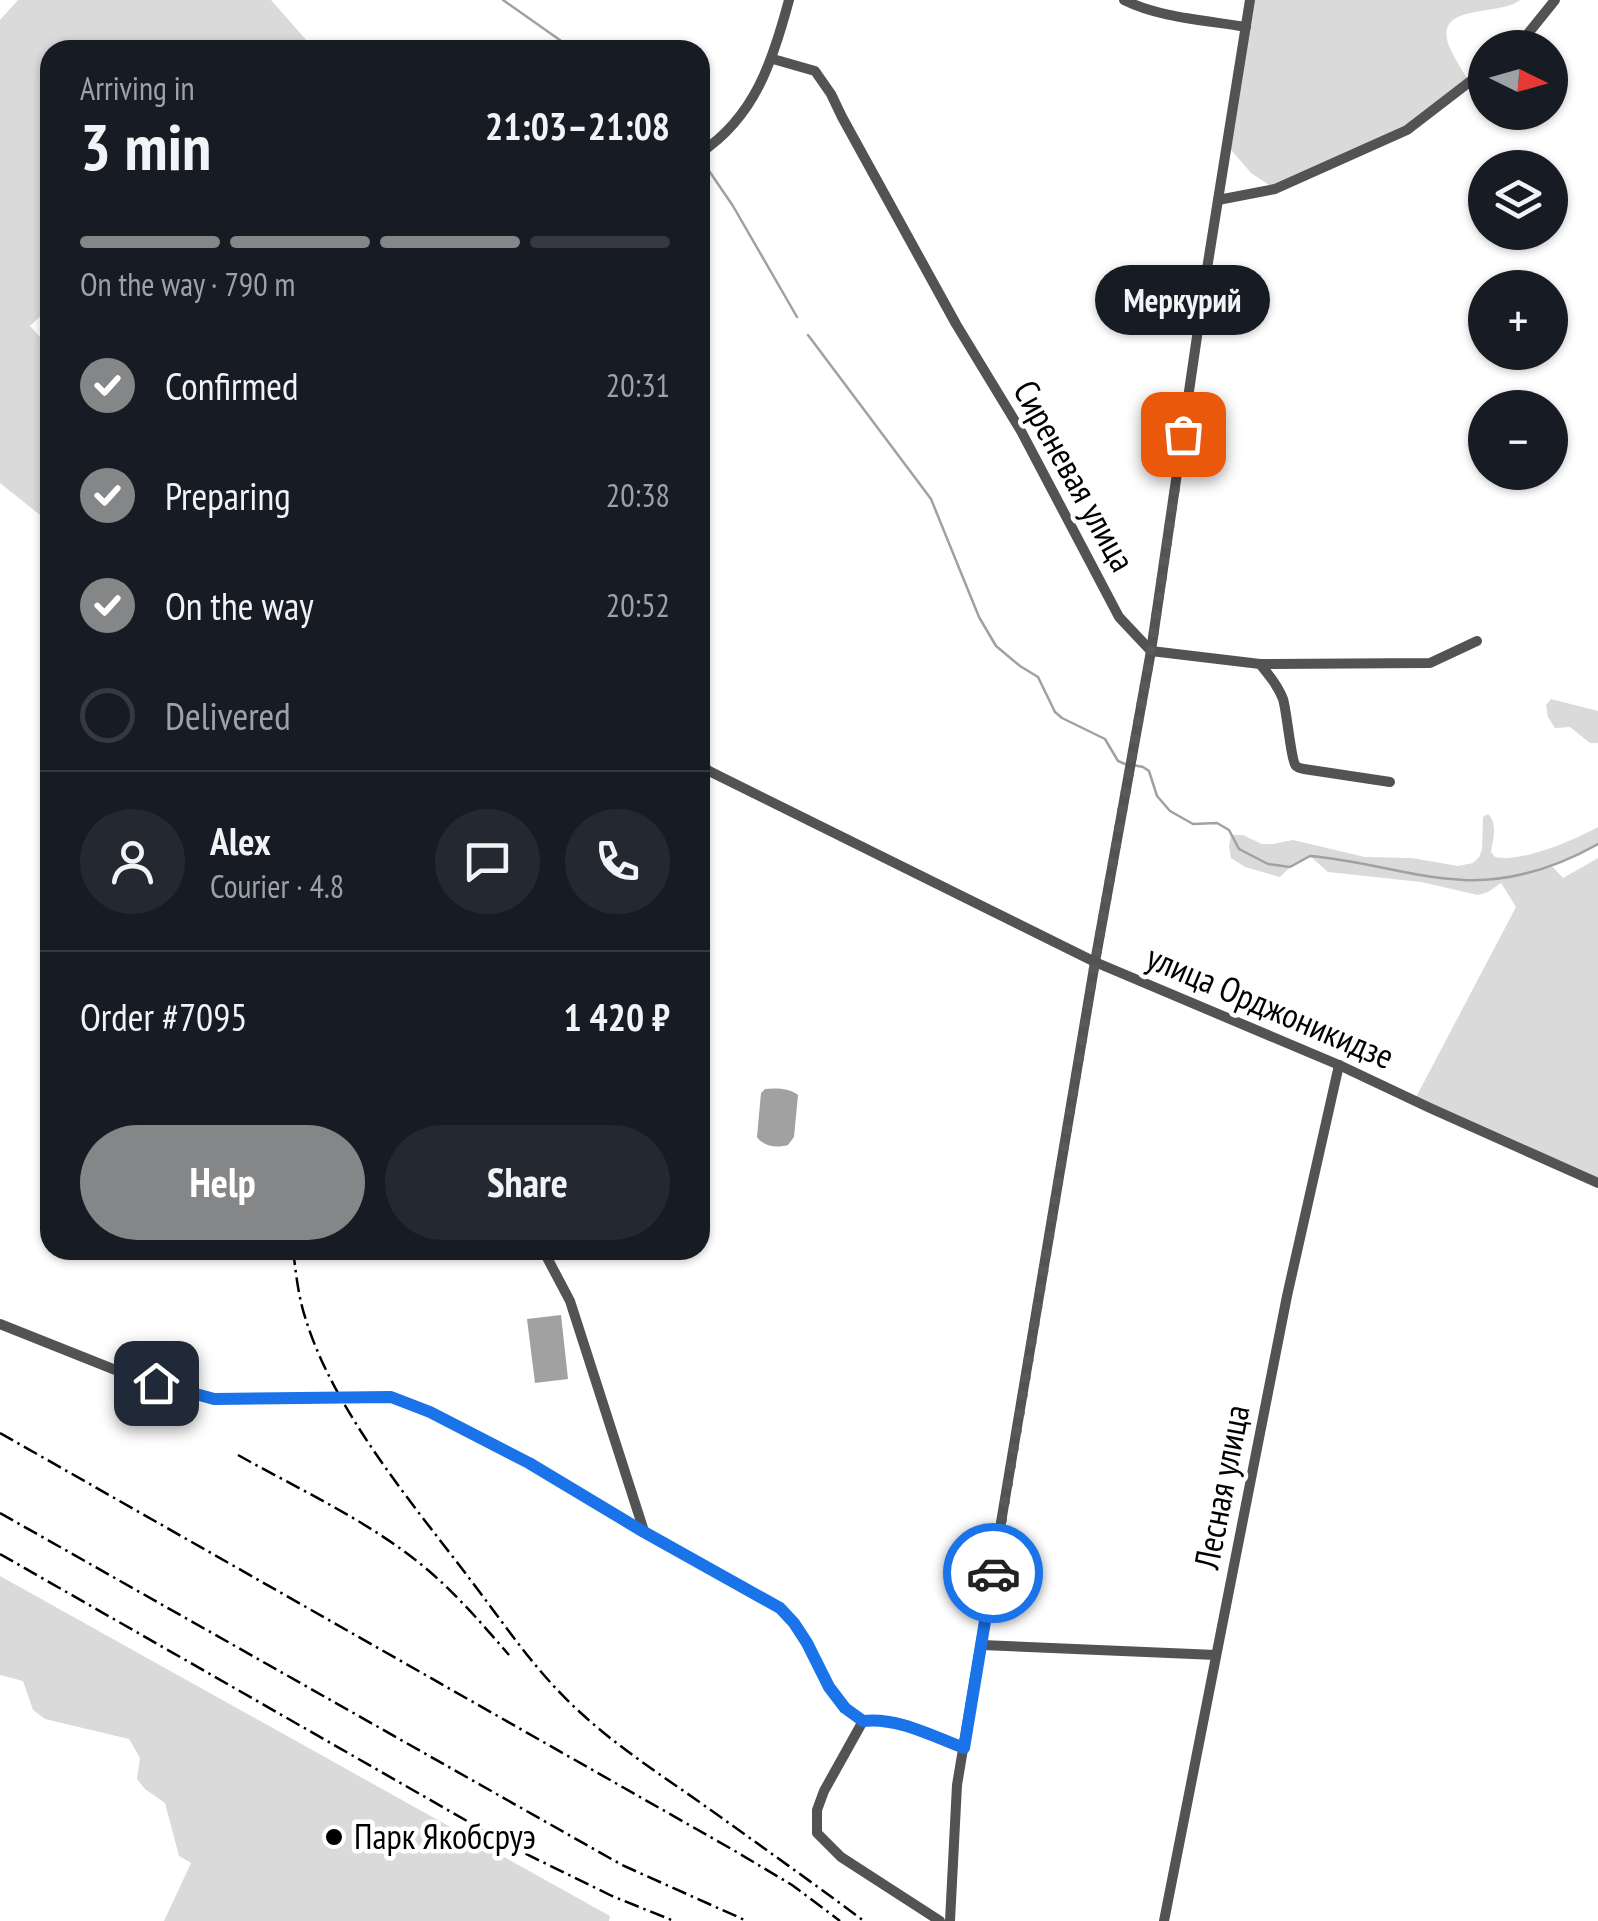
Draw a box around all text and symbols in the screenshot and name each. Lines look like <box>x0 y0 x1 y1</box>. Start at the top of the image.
north arrow <box>1468 30 1568 130</box>
map controls <box>1468 30 1568 490</box>
text: Arriving in <box>80 67 195 109</box>
text: 21:03–21:08 <box>485 101 670 150</box>
text: 3 min <box>80 104 211 188</box>
button: layers <box>1468 150 1568 250</box>
text: On the way · 790 m <box>80 263 295 305</box>
callout: Меркурий <box>1096 264 1270 334</box>
button: + <box>1468 270 1568 370</box>
text: Меркурий <box>1124 279 1241 321</box>
icon: check <box>80 358 135 413</box>
text: Confirmed <box>165 361 298 410</box>
text: 20:31 <box>606 364 670 406</box>
street label: Сиреневая улица <box>1004 372 1146 579</box>
button: − <box>1468 390 1568 490</box>
pin <box>1141 392 1226 477</box>
icon: bag <box>1156 407 1211 462</box>
icon: check <box>80 468 135 523</box>
text: Preparing <box>165 471 291 520</box>
text: 20:38 <box>606 474 670 516</box>
icon: check <box>80 578 135 633</box>
text: On the way <box>165 581 313 630</box>
text: 20:52 <box>606 584 670 626</box>
text: Delivered <box>165 691 291 740</box>
button: person <box>80 809 185 914</box>
button: chat <box>435 809 540 914</box>
button: phone <box>565 809 670 914</box>
text: Alex <box>210 816 271 865</box>
text: Courier · 4.8 <box>210 865 344 907</box>
street label: улица Орджоникидзе <box>1140 933 1401 1079</box>
text: Order #7095 <box>80 992 247 1041</box>
text: 1 420 ₽ <box>564 992 670 1041</box>
button: Help <box>80 1125 365 1240</box>
button: Share <box>385 1125 670 1240</box>
pin <box>114 1341 199 1426</box>
icon: home <box>129 1356 184 1411</box>
street label: Лесная улица <box>1182 1401 1259 1574</box>
courier <box>943 1523 1043 1623</box>
icon: car <box>966 1546 1021 1601</box>
place label: Парк Якобсруэ <box>354 1813 536 1859</box>
marker: Парк Якобсруэ <box>323 1826 345 1848</box>

